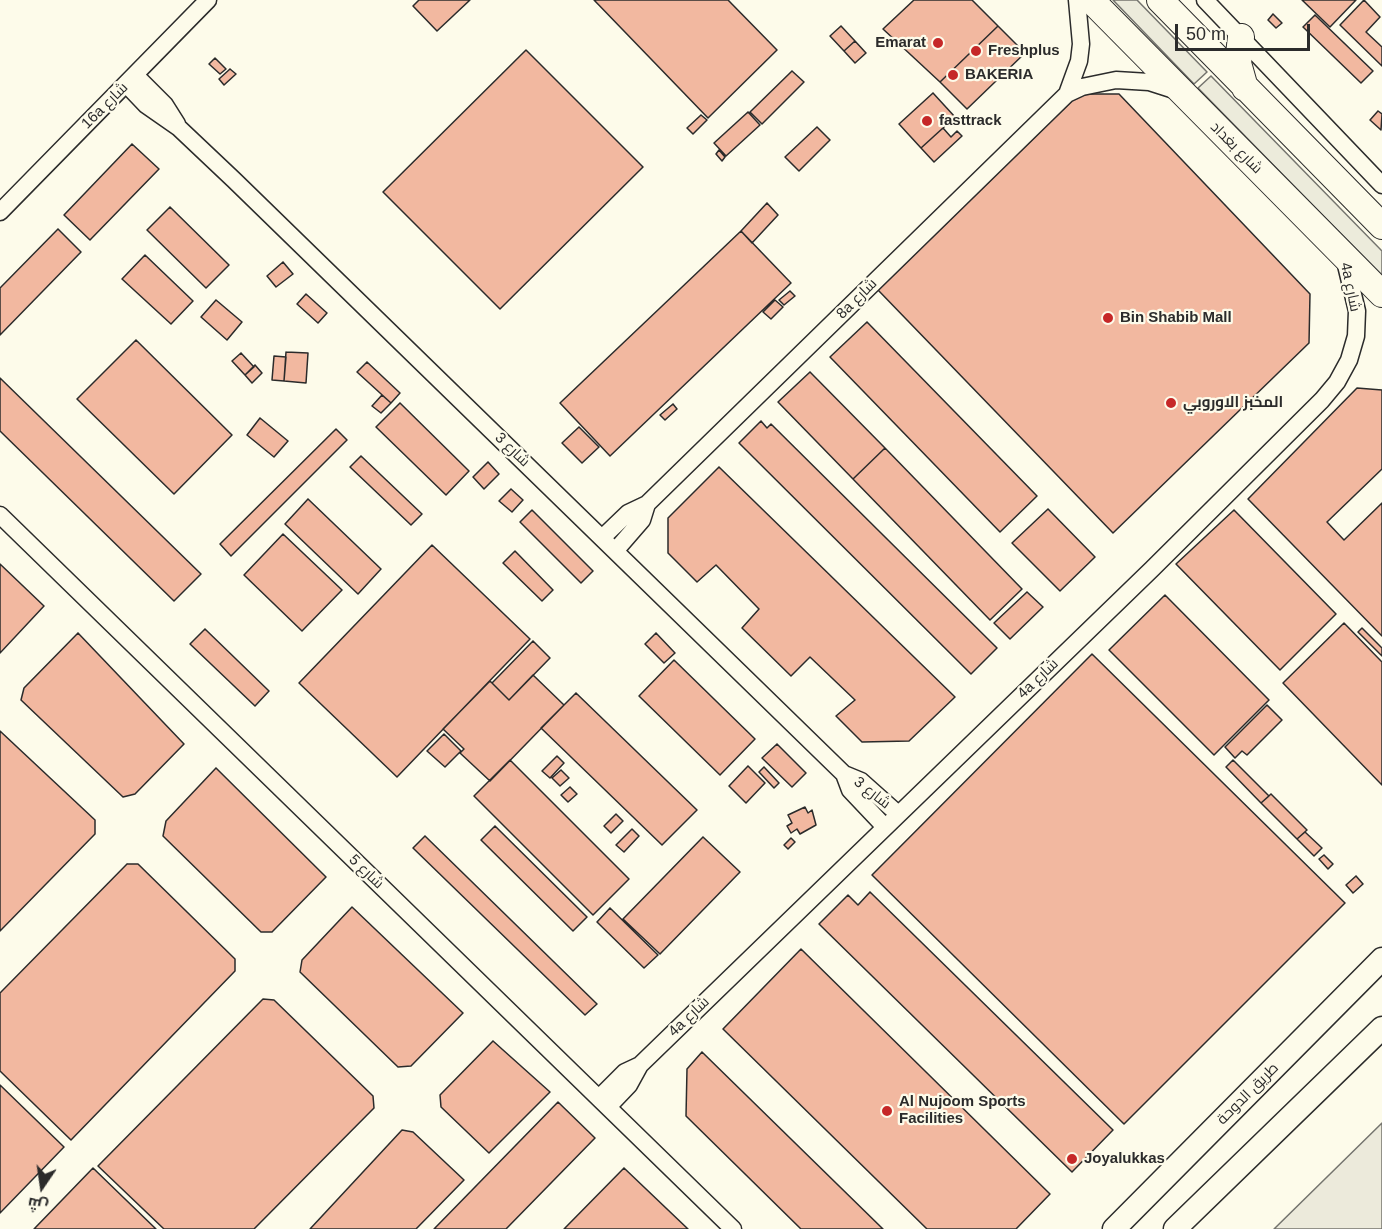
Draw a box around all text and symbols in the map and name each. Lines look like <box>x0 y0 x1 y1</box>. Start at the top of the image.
scale bar <box>1178 12 1313 50</box>
text: 50 m <box>1186 24 1226 44</box>
place label: Emarat <box>875 34 926 52</box>
marker: Emarat <box>931 36 945 50</box>
place label: Freshplus <box>988 42 1060 60</box>
marker: Freshplus <box>969 44 983 58</box>
place label: BAKERIA <box>965 66 1033 84</box>
marker: BAKERIA <box>946 68 960 82</box>
street label: 16a شارع <box>78 79 132 133</box>
place label: fasttrack <box>939 112 1002 130</box>
marker: fasttrack <box>920 114 934 128</box>
street label: شارع بغداد <box>1206 118 1266 178</box>
street label: 4a شارع <box>1336 261 1364 313</box>
street label: 8a شارع <box>833 275 881 323</box>
place label: Bin Shabib Mall <box>1120 309 1232 327</box>
marker: Bin Shabib Mall <box>1101 311 1115 325</box>
place label: المخبز الاوروبي <box>1183 394 1283 412</box>
marker: المخبز الاوروبي <box>1164 396 1178 410</box>
street label: شارع 3 <box>491 429 533 471</box>
street label: 4a شارع <box>1014 655 1062 703</box>
street label: شارع 3 <box>850 773 894 813</box>
street label: شارع 5 <box>345 851 387 893</box>
street label: 4a شارع <box>665 993 713 1041</box>
street label: طريق الدوحة <box>1213 1059 1283 1129</box>
place label: Al Nujoom Sports Facilities <box>899 1093 1026 1128</box>
marker: Al Nujoom Sports Facilities <box>880 1104 894 1118</box>
place label: Joyalukkas <box>1084 1150 1165 1168</box>
marker: Joyalukkas <box>1065 1152 1079 1166</box>
north arrow <box>12 1157 72 1217</box>
text: ش <box>26 1194 50 1216</box>

